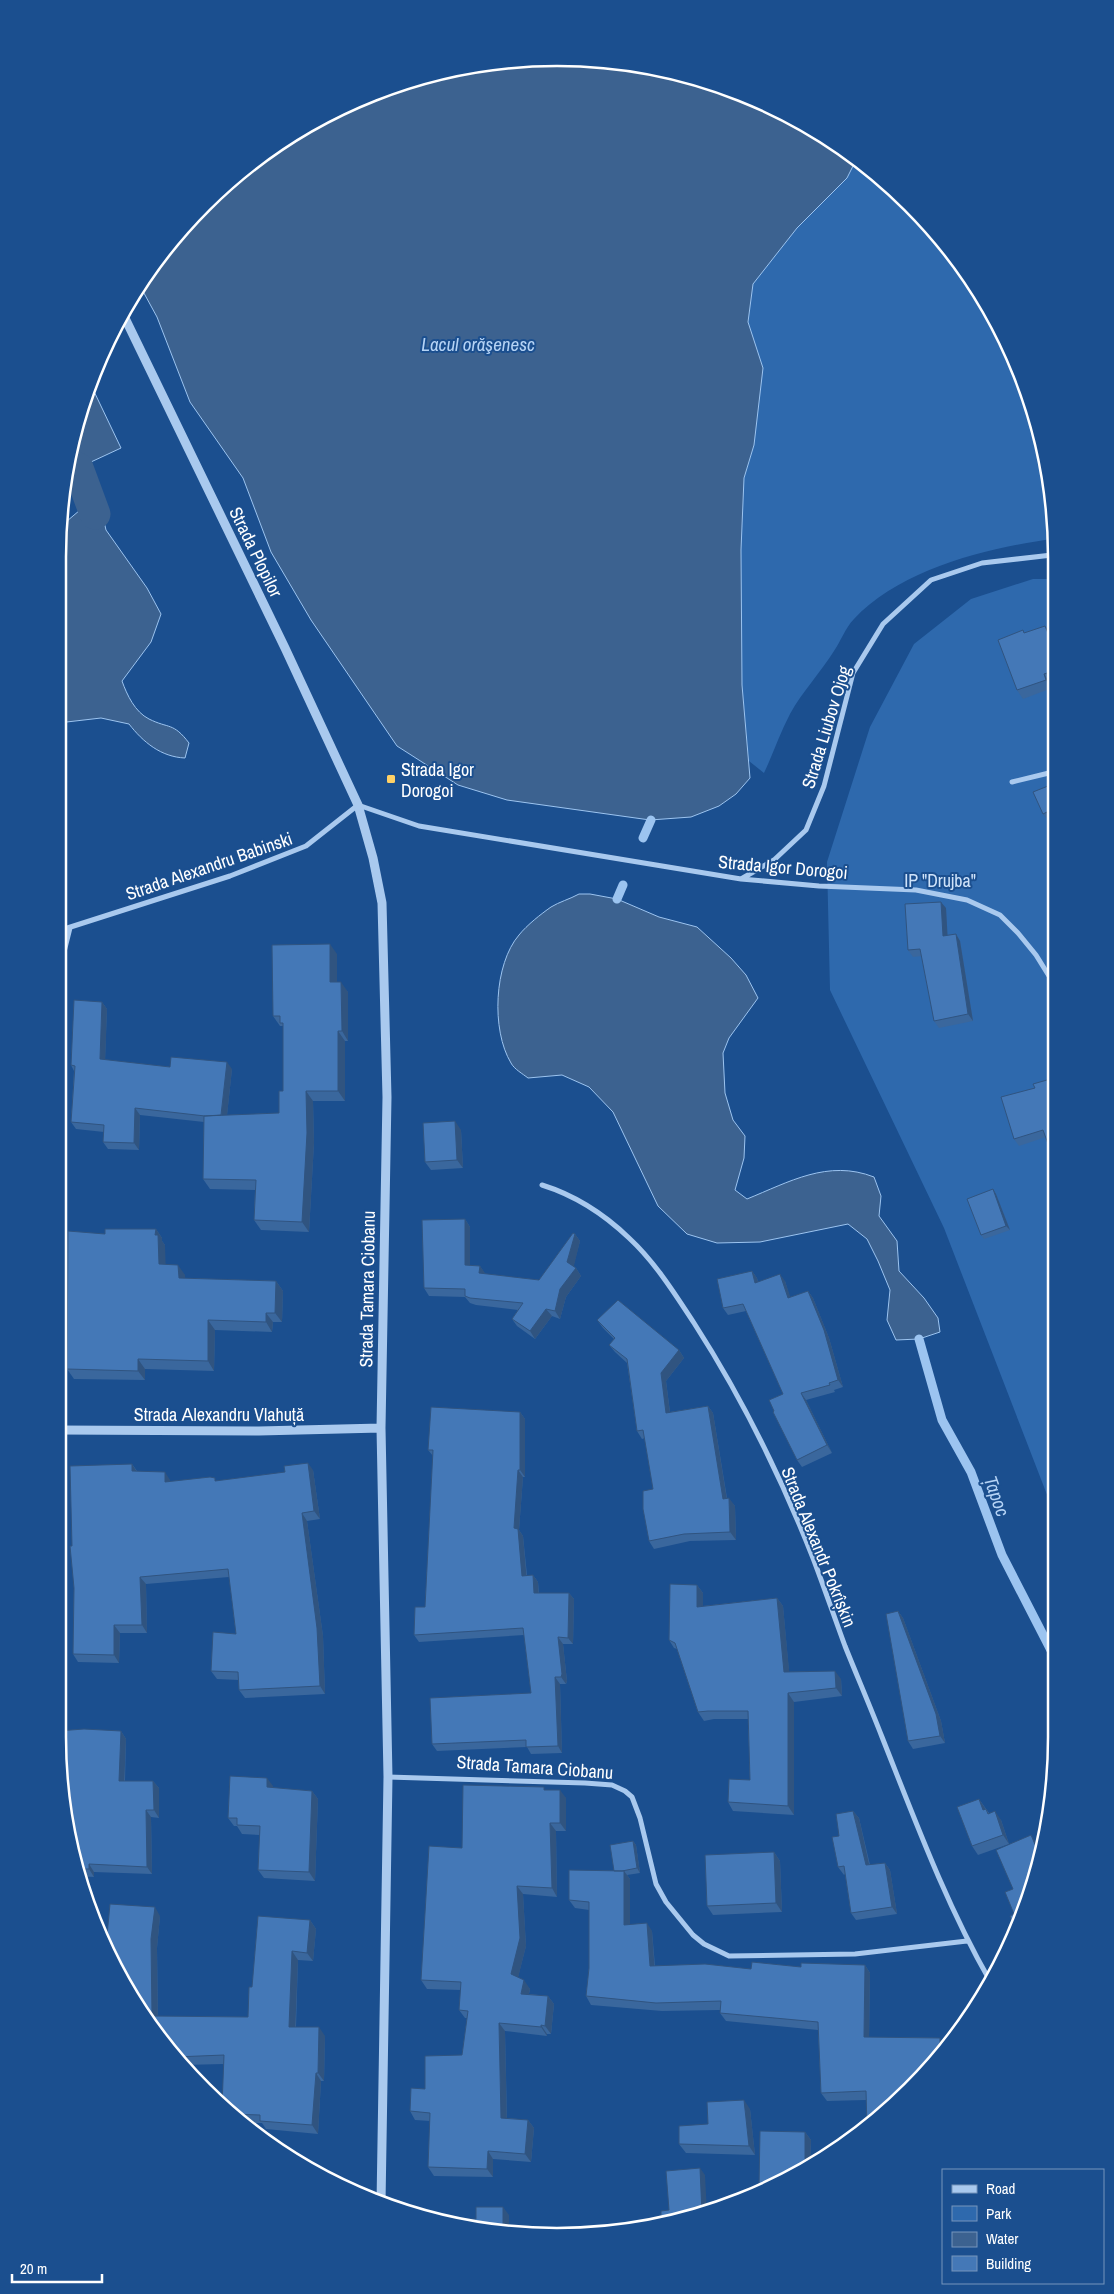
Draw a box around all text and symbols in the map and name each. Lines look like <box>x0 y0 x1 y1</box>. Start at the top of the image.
water label: Lacul orăşenesc <box>421 331 535 357</box>
street label: Strada Plopilor <box>223 503 289 601</box>
street label: Strada Liubov Ojog <box>795 662 857 791</box>
place label: Strada Igor Dorogoi <box>401 757 474 803</box>
marker: Strada Igor Dorogoi <box>385 773 397 785</box>
street label: Strada Alexandru Babinski <box>122 826 296 906</box>
street label: Strada Igor Dorogoi <box>717 849 849 885</box>
park label: IP "Drujba" <box>904 868 976 893</box>
street label: Strada Tamara Ciobanu <box>353 1210 381 1368</box>
street label: Strada Аlexandru Vlahuță <box>134 1402 304 1427</box>
street label: Strada Alexandr Pokrîșkin <box>775 1463 863 1631</box>
water label: Țapoc <box>978 1472 1016 1520</box>
street label: Strada Tamara Ciobanu <box>456 1749 614 1785</box>
legend <box>942 2169 1104 2284</box>
text: Road <box>986 2178 1015 2199</box>
text: Park <box>986 2203 1012 2224</box>
text: Water <box>986 2228 1018 2249</box>
scale bar <box>12 2252 102 2284</box>
text: Building <box>986 2253 1031 2274</box>
text: 20 m <box>20 2258 47 2279</box>

